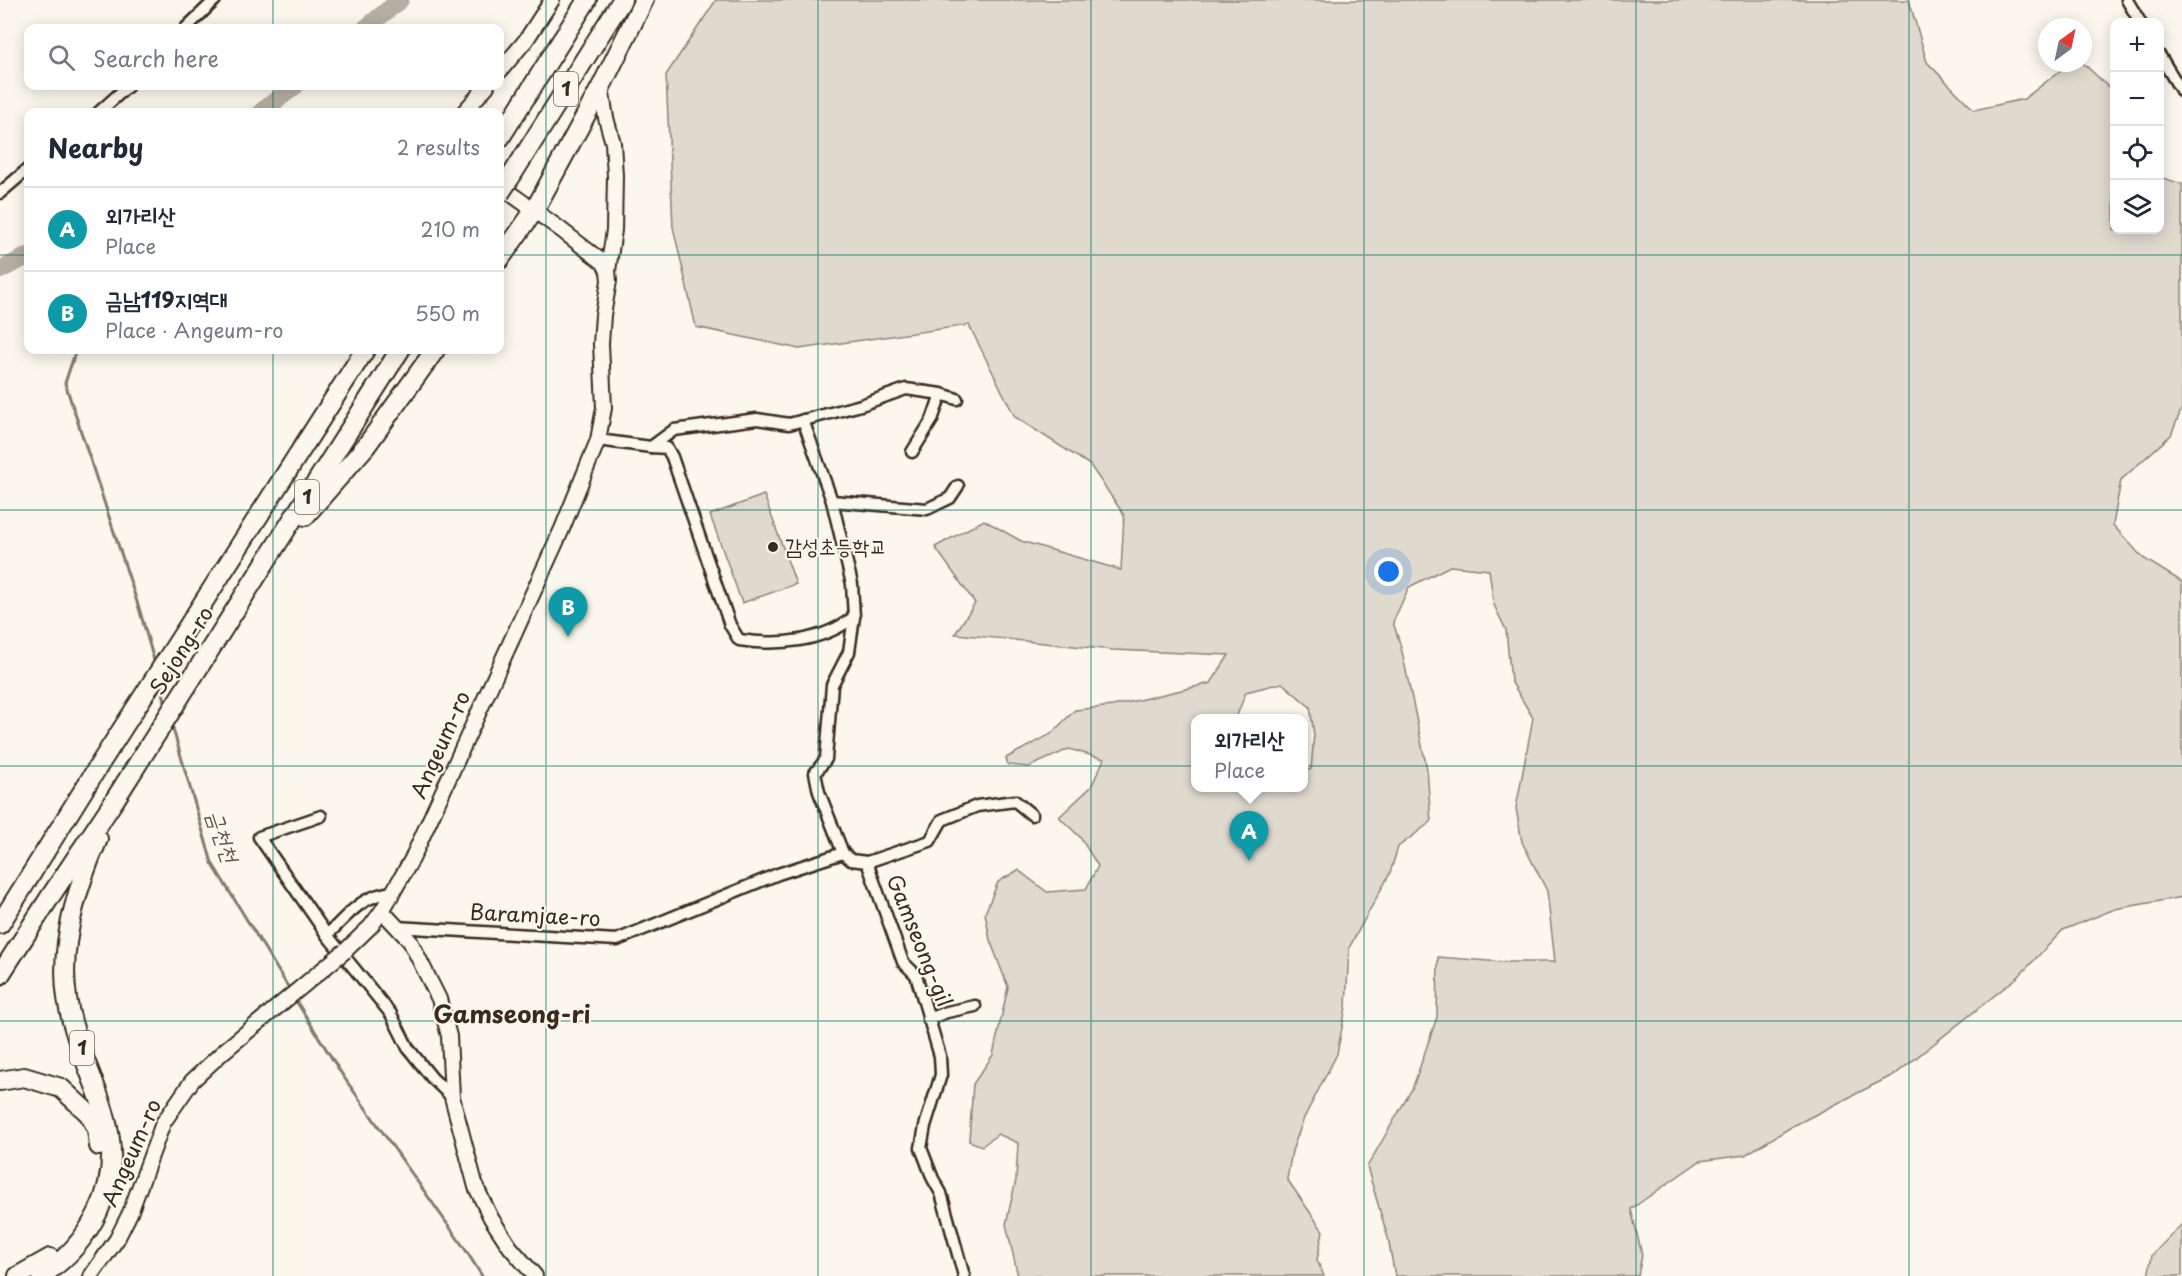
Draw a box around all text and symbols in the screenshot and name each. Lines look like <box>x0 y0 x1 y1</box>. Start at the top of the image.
north arrow <box>2038 18 2092 72</box>
map controls <box>2110 18 2164 234</box>
button: + <box>2110 18 2164 72</box>
search box <box>24 24 504 90</box>
icon: search <box>45 41 78 74</box>
text: Search here <box>93 41 219 74</box>
road number: 1 <box>554 72 578 106</box>
button: − <box>2110 72 2164 126</box>
button: locate <box>2110 126 2164 180</box>
text: Nearby <box>48 128 143 167</box>
text: 2 results <box>397 132 480 162</box>
button: layers <box>2110 180 2164 234</box>
text: 외가리산 <box>105 198 176 231</box>
text: A <box>60 214 75 244</box>
text: 210 m <box>421 214 480 244</box>
text: Place <box>105 231 156 261</box>
text: 금남119지역대 <box>105 282 228 315</box>
text: B <box>61 298 74 328</box>
text: 550 m <box>415 298 480 328</box>
text: Place · Angeum-ro <box>105 315 283 345</box>
road number: 1 <box>295 480 319 514</box>
place label: 감성초등학교 <box>785 529 886 561</box>
marker: 감성초등학교 <box>766 540 780 554</box>
your location <box>1374 557 1403 586</box>
pin: B <box>548 588 588 637</box>
street label: Sejong-ro <box>140 599 220 700</box>
street label: Angeum-ro <box>401 685 477 803</box>
popup <box>1191 714 1308 792</box>
text: 외가리산 <box>1214 722 1285 755</box>
text: Place <box>1214 755 1265 785</box>
water label: 금천천 <box>200 805 249 868</box>
pin: A <box>1230 812 1268 861</box>
street label: Gamseong-gil <box>880 869 962 1011</box>
street label: Baramjae-ro <box>469 895 601 933</box>
district label: Gamseong-ri <box>433 995 591 1031</box>
road number: 1 <box>70 1031 94 1065</box>
street label: Angeum-ro <box>92 1093 168 1211</box>

